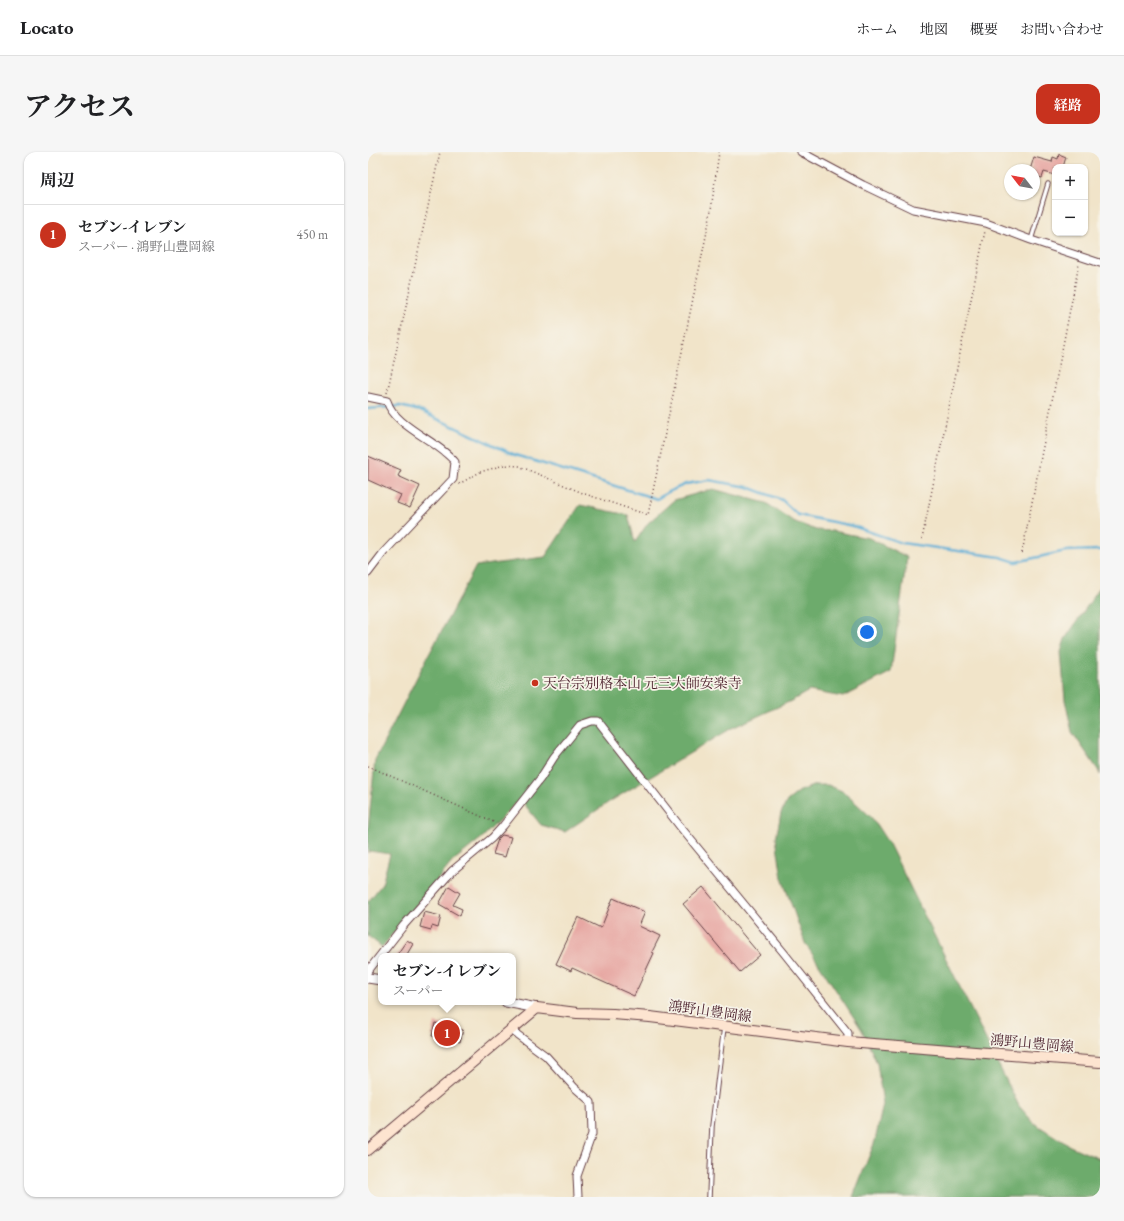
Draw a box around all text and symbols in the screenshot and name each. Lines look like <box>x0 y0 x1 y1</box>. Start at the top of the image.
text: Locato <box>20 15 74 40</box>
text: ホーム <box>856 20 898 38</box>
text: 地図 <box>920 20 948 38</box>
text: 概要 <box>970 20 998 38</box>
text: お問い合わせ <box>1020 20 1104 38</box>
button: 経路 <box>1036 84 1100 124</box>
text: アクセス <box>24 88 135 124</box>
north arrow <box>1004 164 1040 200</box>
map controls <box>1052 164 1088 236</box>
button: + <box>1052 164 1088 200</box>
text: 周辺 <box>40 169 74 191</box>
button: − <box>1052 200 1088 236</box>
text: セブン-イレブン <box>78 217 187 236</box>
text: 1 <box>50 226 56 243</box>
text: 450 m <box>297 226 328 243</box>
text: スーパー · 鴻野山豊岡線 <box>78 238 215 255</box>
your location <box>857 622 877 642</box>
place label: 天台宗別格本山 元三大師安楽寺 <box>543 674 742 692</box>
marker: 天台宗別格本山 元三大師安楽寺 <box>530 678 540 688</box>
popup <box>378 953 516 1005</box>
text: セブン-イレブン <box>393 961 501 980</box>
text: スーパー <box>393 982 443 999</box>
street label: 鴻野山豊岡線 <box>667 996 753 1026</box>
pin: 1 <box>434 1018 460 1048</box>
street label: 鴻野山豊岡線 <box>989 1030 1075 1056</box>

